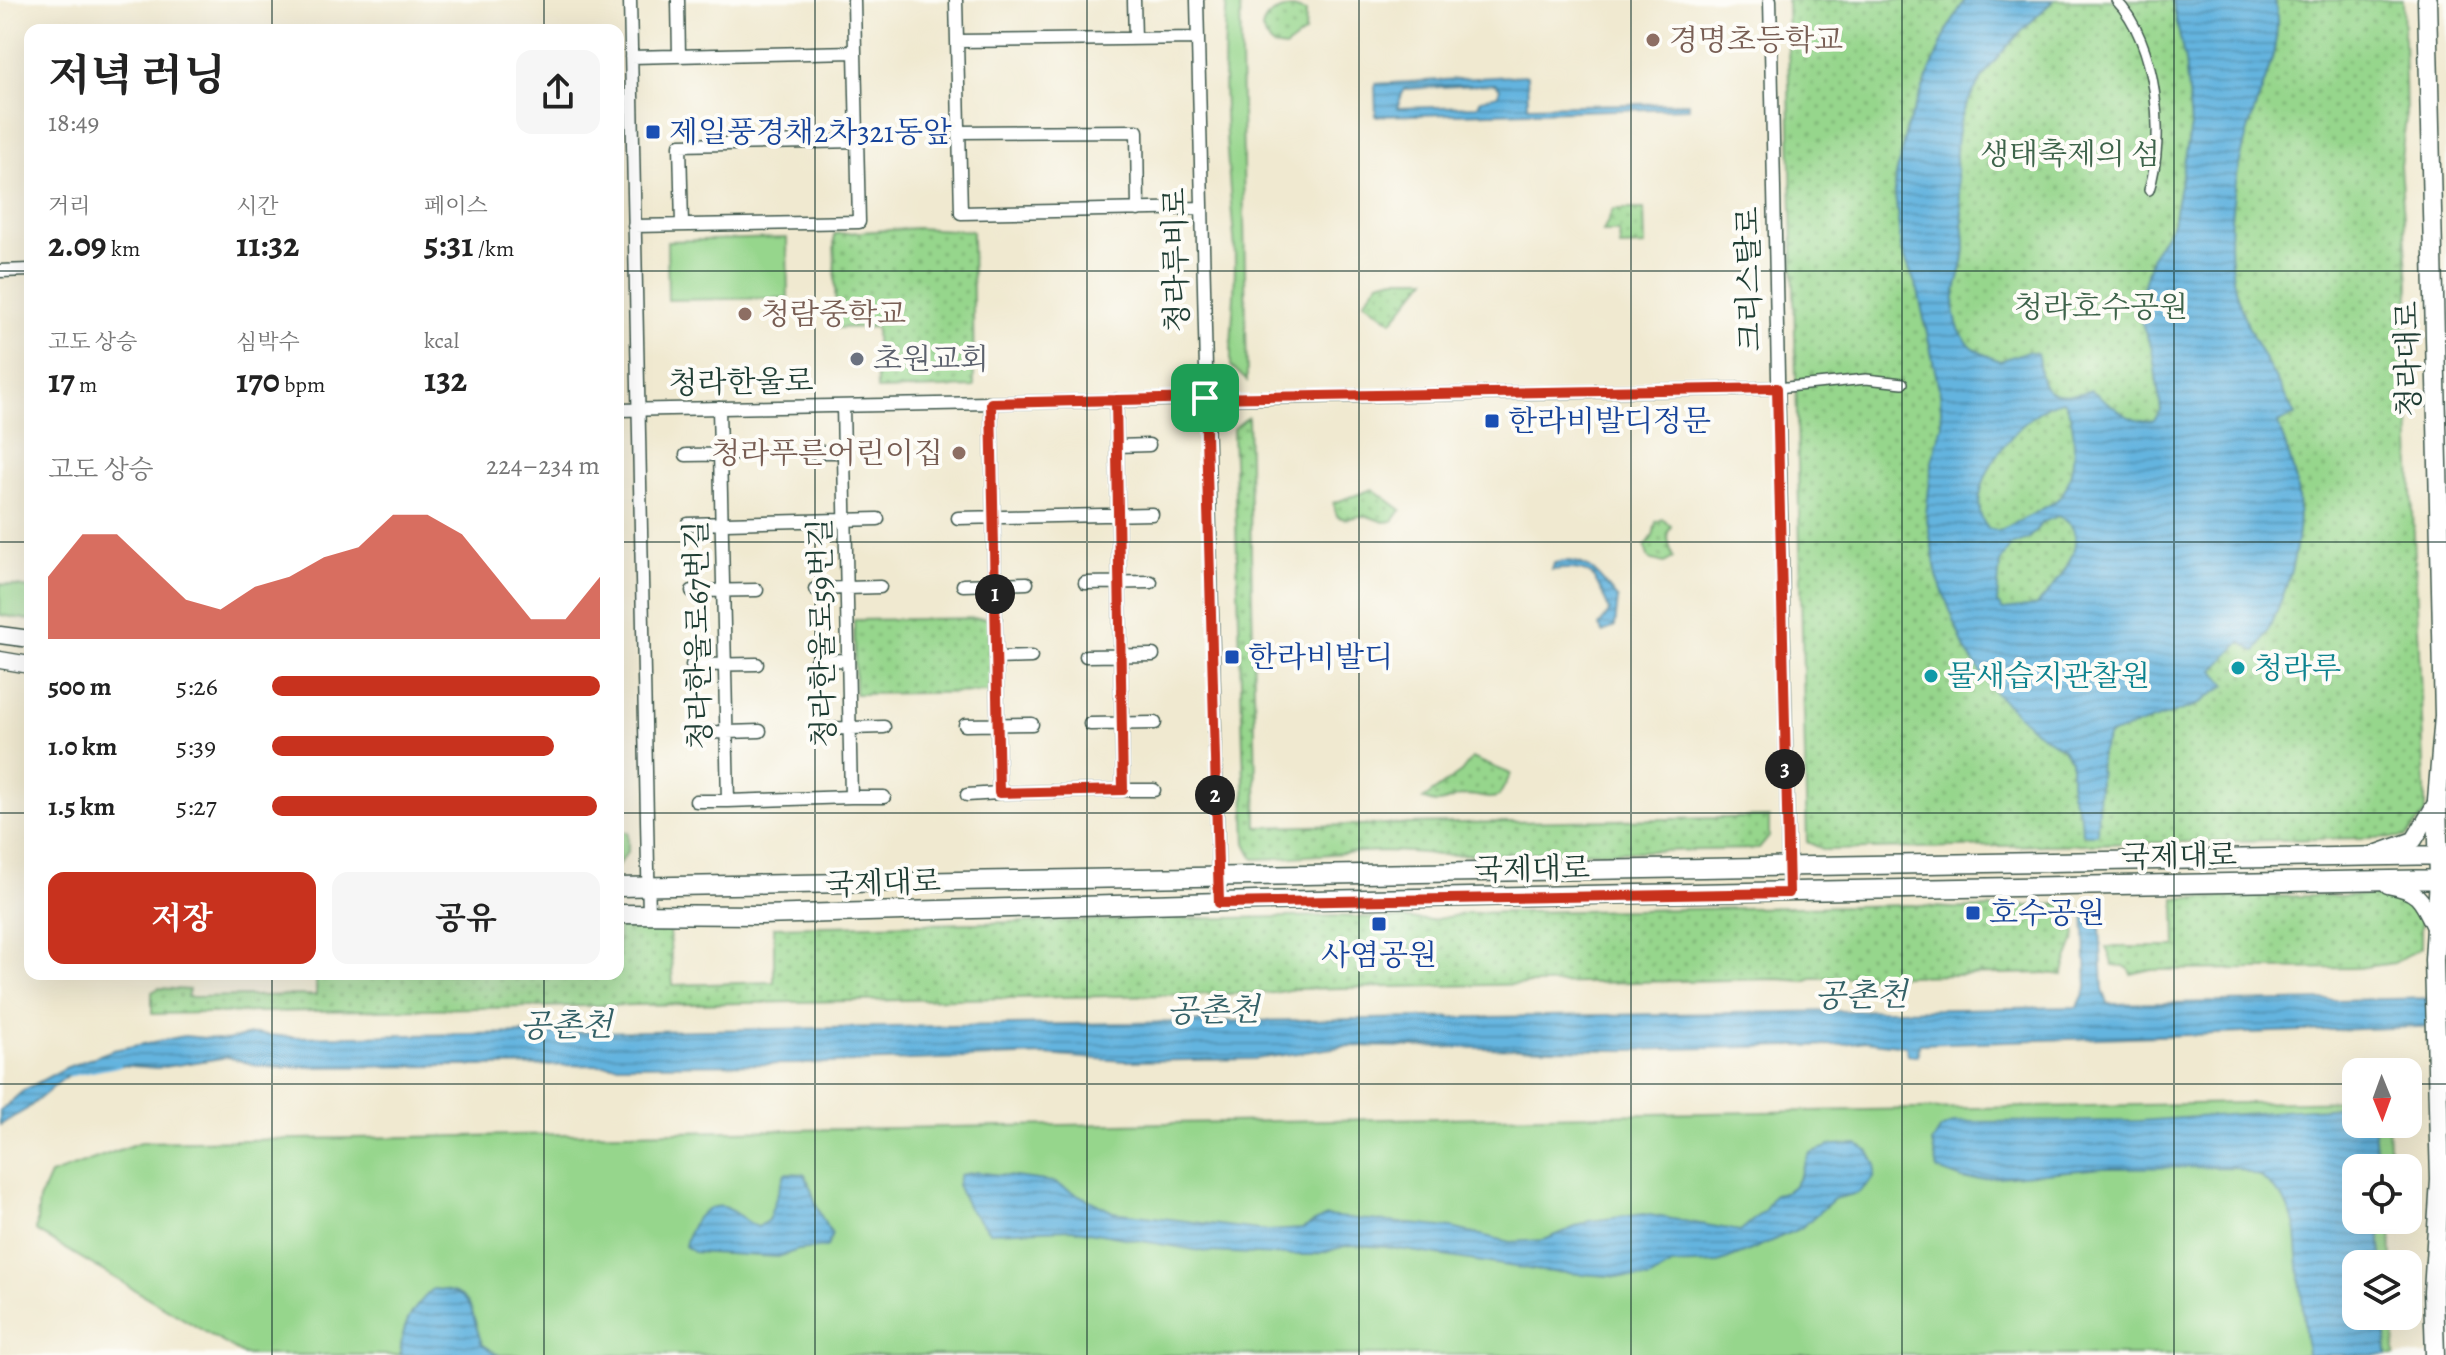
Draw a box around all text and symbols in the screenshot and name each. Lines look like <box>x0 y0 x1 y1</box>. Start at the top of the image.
place label: 경명초등학교 <box>1669 20 1843 60</box>
marker: 경명초등학교 <box>1644 31 1662 49</box>
text: 저녁 러닝 <box>48 45 226 105</box>
button: share <box>516 50 600 134</box>
text: 18:49 <box>48 105 99 140</box>
place label: 제일풍경채2차321동앞 <box>669 112 952 152</box>
marker: 제일풍경채2차321동앞 <box>644 123 662 141</box>
park label: 생태축제의 섬 <box>1980 134 2160 174</box>
street label: 청라루비로 <box>1155 187 1197 333</box>
text: 거리 <box>48 191 91 221</box>
text: 시간 <box>236 191 279 221</box>
text: 페이스 <box>424 191 488 221</box>
street label: 크리스탈로 <box>1728 206 1770 352</box>
text: 2.09 <box>48 221 107 268</box>
text: 11:32 <box>236 221 299 268</box>
text: 5:31 <box>424 221 473 268</box>
text: km <box>107 234 140 264</box>
text: /km <box>473 234 514 264</box>
park label: 청라호수공원 <box>2014 287 2188 327</box>
place label: 청람중학교 <box>761 294 906 334</box>
street label: 청라대로 <box>2387 301 2429 417</box>
marker: 청람중학교 <box>736 305 754 323</box>
text: kcal <box>424 326 459 356</box>
text: 고도 상승 <box>48 327 137 357</box>
text: 심박수 <box>236 327 300 357</box>
place label: 초원교회 <box>873 339 989 379</box>
marker: 초원교회 <box>848 350 866 368</box>
text: 132 <box>424 356 467 403</box>
text: 17 <box>48 357 75 404</box>
text: 170 <box>236 357 280 404</box>
street label: 청라한울로 <box>668 361 814 403</box>
pin <box>1171 364 1239 432</box>
text: m <box>75 370 97 400</box>
text: bpm <box>280 370 325 400</box>
icon: arrive <box>1183 376 1227 420</box>
place label: 한라비발디정문 <box>1508 401 1711 441</box>
marker: 한라비발디정문 <box>1483 412 1501 430</box>
place label: 청라푸른어린이집 <box>711 433 943 473</box>
marker: 청라푸른어린이집 <box>950 444 968 462</box>
text: 224–234 m <box>486 448 600 483</box>
text: 고도 상승 <box>48 452 154 487</box>
street label: 청라한울로59번길 <box>800 518 844 748</box>
street label: 청라한울로67번길 <box>676 520 720 750</box>
pin: 1 <box>975 574 1015 614</box>
text: 1 <box>991 579 999 609</box>
place label: 한라비발디 <box>1248 637 1393 677</box>
marker: 한라비발디 <box>1223 648 1241 666</box>
place label: 청라루 <box>2254 648 2341 688</box>
place label: 물새습지관찰원 <box>1947 656 2150 696</box>
marker: 청라루 <box>2229 659 2247 677</box>
marker: 물새습지관찰원 <box>1922 667 1940 685</box>
text: 500 m <box>48 669 112 704</box>
text: 5:26 <box>176 669 218 704</box>
text: 1.0 km <box>48 729 117 764</box>
text: 5:39 <box>176 729 216 764</box>
pin: 3 <box>1765 749 1805 789</box>
text: 3 <box>1780 754 1790 784</box>
pin: 2 <box>1195 775 1235 815</box>
text: 2 <box>1210 780 1220 810</box>
text: 1.5 km <box>48 789 115 824</box>
text: 5:27 <box>176 789 217 824</box>
street label: 국제대로 <box>2121 835 2237 877</box>
street label: 국제대로 <box>1474 848 1590 890</box>
street label: 국제대로 <box>824 861 942 905</box>
button: 저장 <box>48 872 316 964</box>
button: 공유 <box>332 872 600 964</box>
place label: 호수공원 <box>1989 893 2105 933</box>
marker: 호수공원 <box>1964 904 1982 922</box>
marker: 사염공원 <box>1370 915 1388 933</box>
place label: 사염공원 <box>1321 935 1437 975</box>
water label: 공촌천 <box>1814 972 1910 1018</box>
water label: 공촌천 <box>1166 987 1262 1033</box>
water label: 공촌천 <box>519 1002 615 1048</box>
north arrow <box>2342 1058 2422 1138</box>
map controls <box>2342 1058 2422 1330</box>
button: locate <box>2342 1154 2422 1234</box>
button: layers <box>2342 1250 2422 1330</box>

